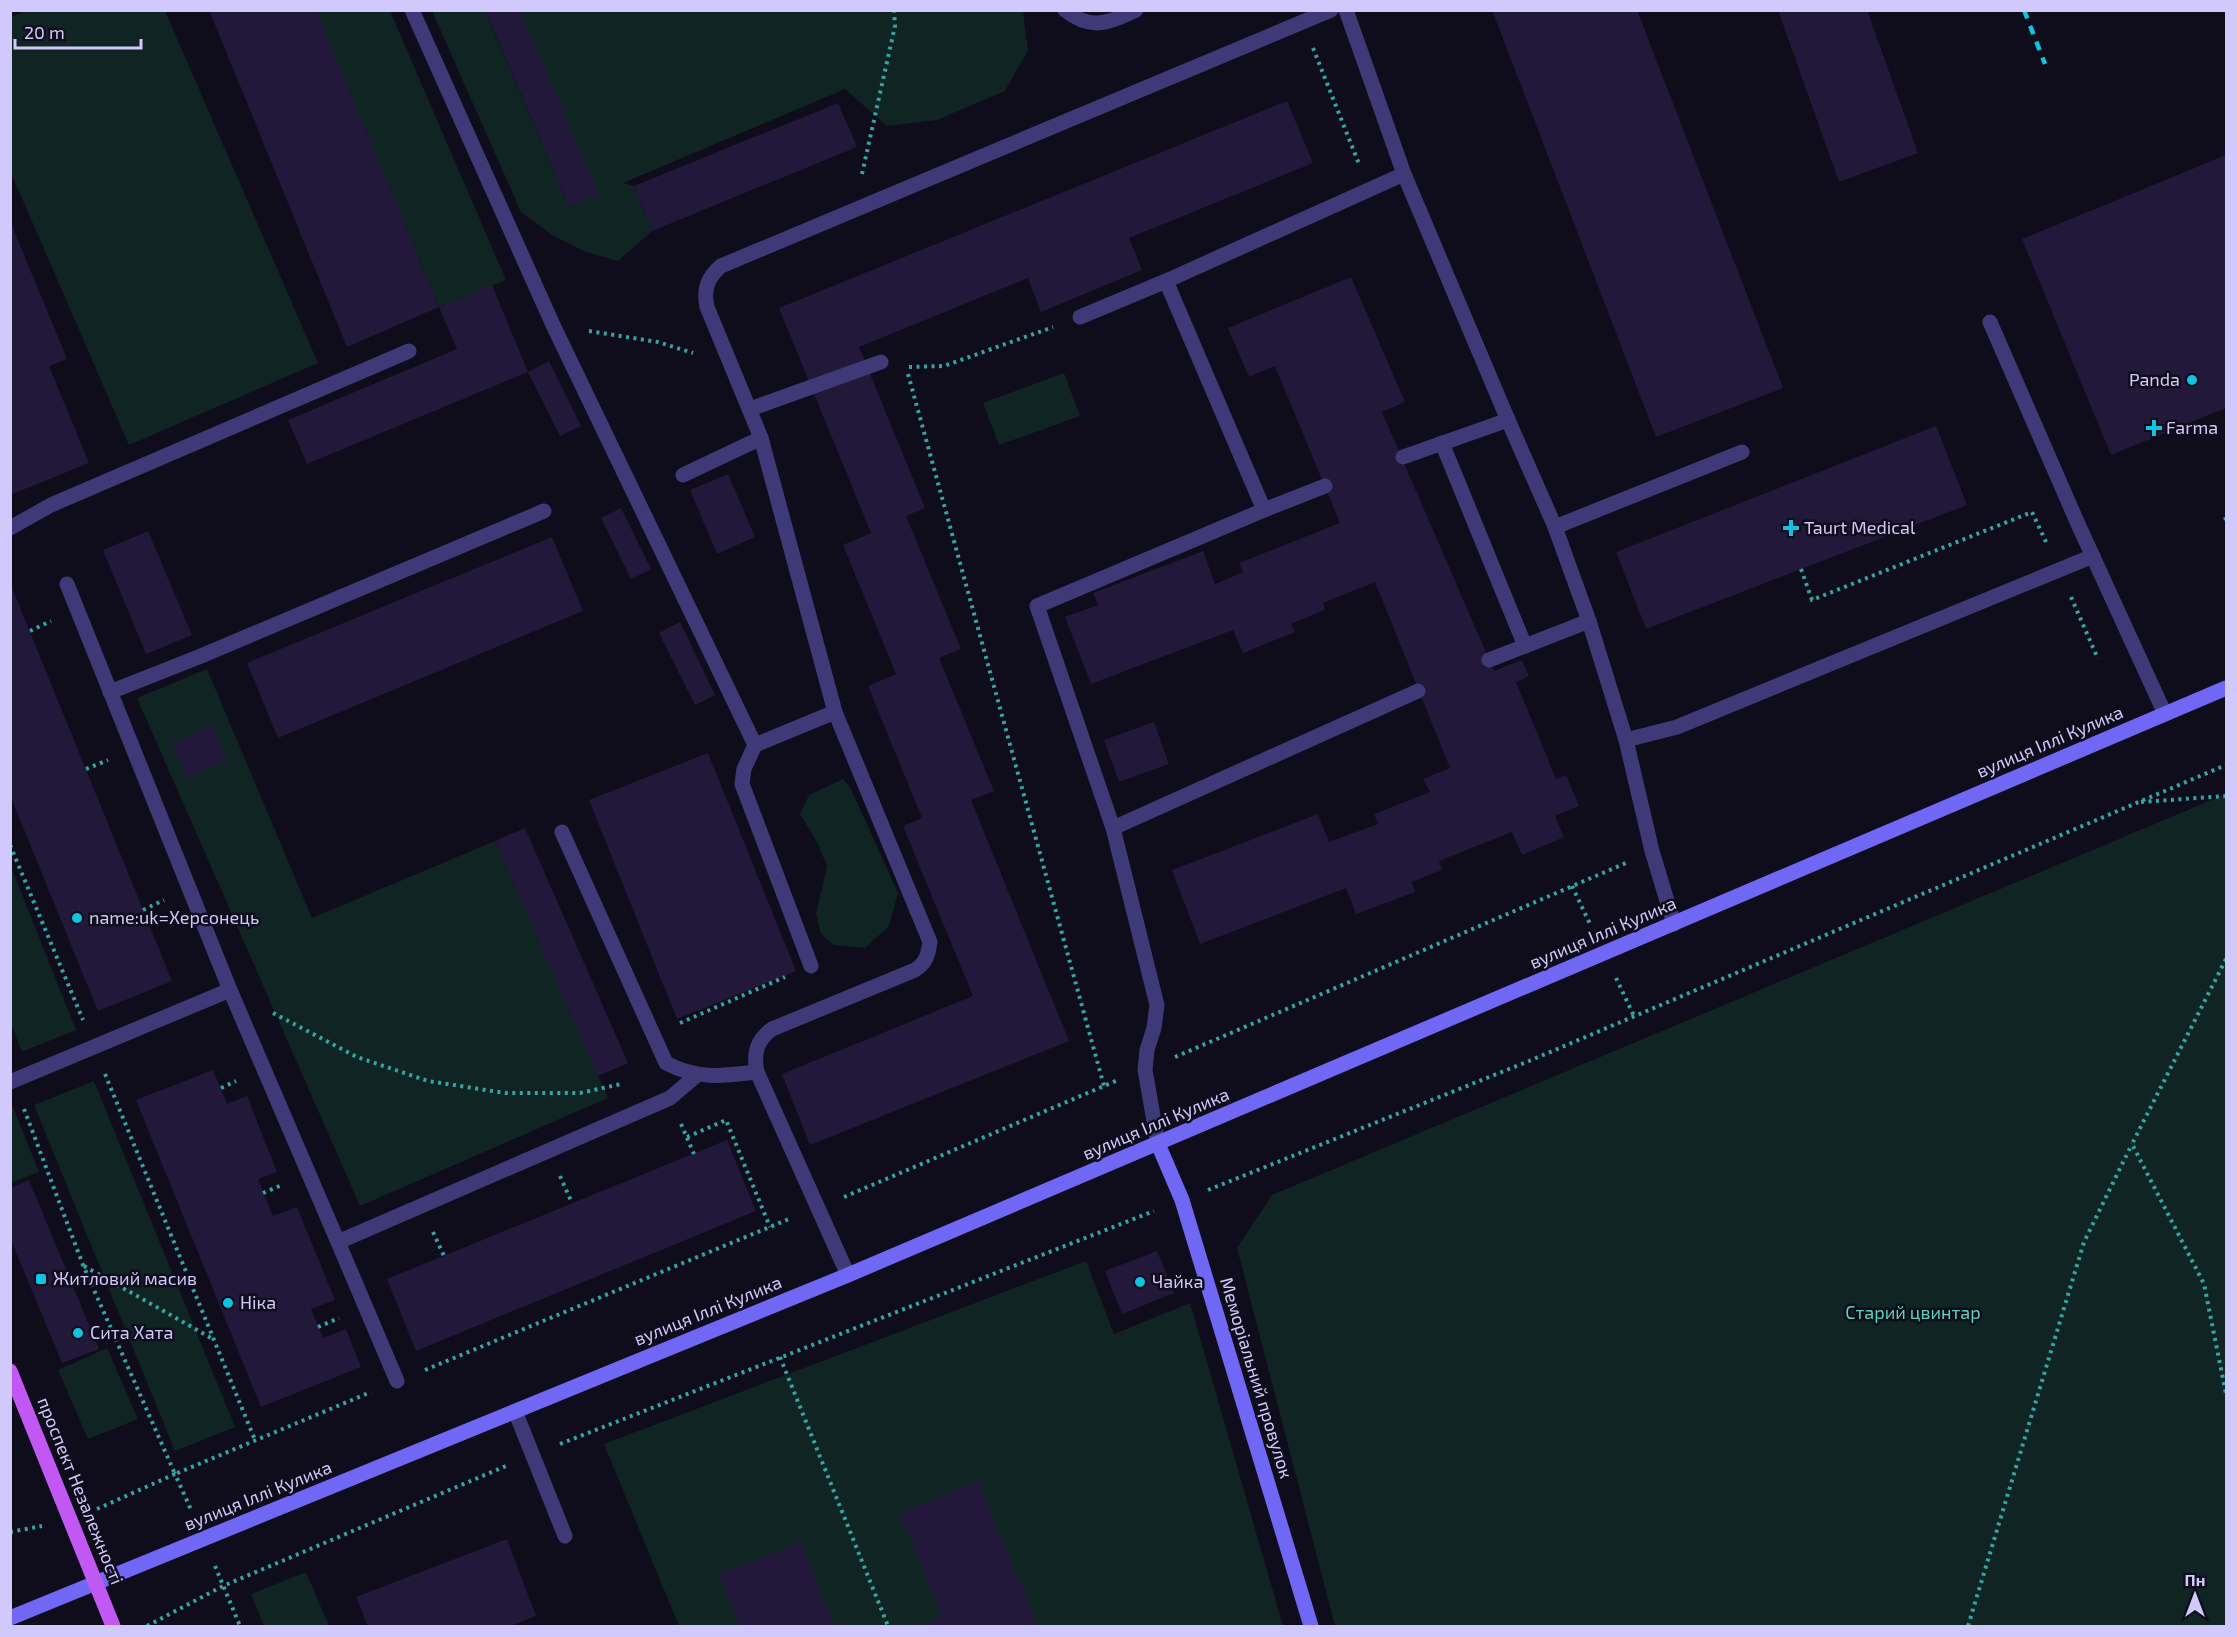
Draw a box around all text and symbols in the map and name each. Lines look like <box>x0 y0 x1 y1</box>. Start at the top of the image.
scale bar <box>15 12 141 50</box>
text: 20 m <box>24 21 65 43</box>
place label: Panda <box>2129 368 2180 390</box>
marker: Panda <box>2185 373 2199 387</box>
place label: Farma <box>2166 416 2218 438</box>
marker: Farma <box>2147 421 2161 435</box>
place label: Taurt Medical <box>1804 516 1916 538</box>
marker: Taurt Medical <box>1782 519 1800 537</box>
street label: вулиця Іллі Кулика <box>1973 700 2126 782</box>
street label: вулиця Іллі Кулика <box>1526 891 1679 973</box>
place label: name:uk=Херсонець <box>89 906 259 928</box>
marker: name:uk=Херсонець <box>70 911 84 925</box>
street label: вулиця Іллі Кулика <box>1079 1082 1232 1164</box>
place label: Житловий масив <box>53 1267 197 1289</box>
street label: вулиця Іллі Кулика <box>631 1270 785 1350</box>
place label: Чайка <box>1152 1270 1203 1292</box>
marker: Житловий масив <box>34 1272 48 1286</box>
street label: Меморіальний провулок <box>1216 1274 1298 1481</box>
marker: Чайка <box>1133 1275 1147 1289</box>
place label: Ніка <box>240 1291 276 1313</box>
marker: Ніка <box>221 1296 235 1310</box>
park label: Старий цвинтар <box>1845 1301 1981 1323</box>
place label: Сита Хата <box>90 1321 173 1343</box>
marker: Сита Хата <box>71 1326 85 1340</box>
street label: проспект Незалежності <box>33 1394 129 1587</box>
street label: вулиця Іллі Кулика <box>181 1455 335 1535</box>
north arrow <box>2165 1565 2225 1625</box>
text: Пн <box>2185 1570 2205 1589</box>

